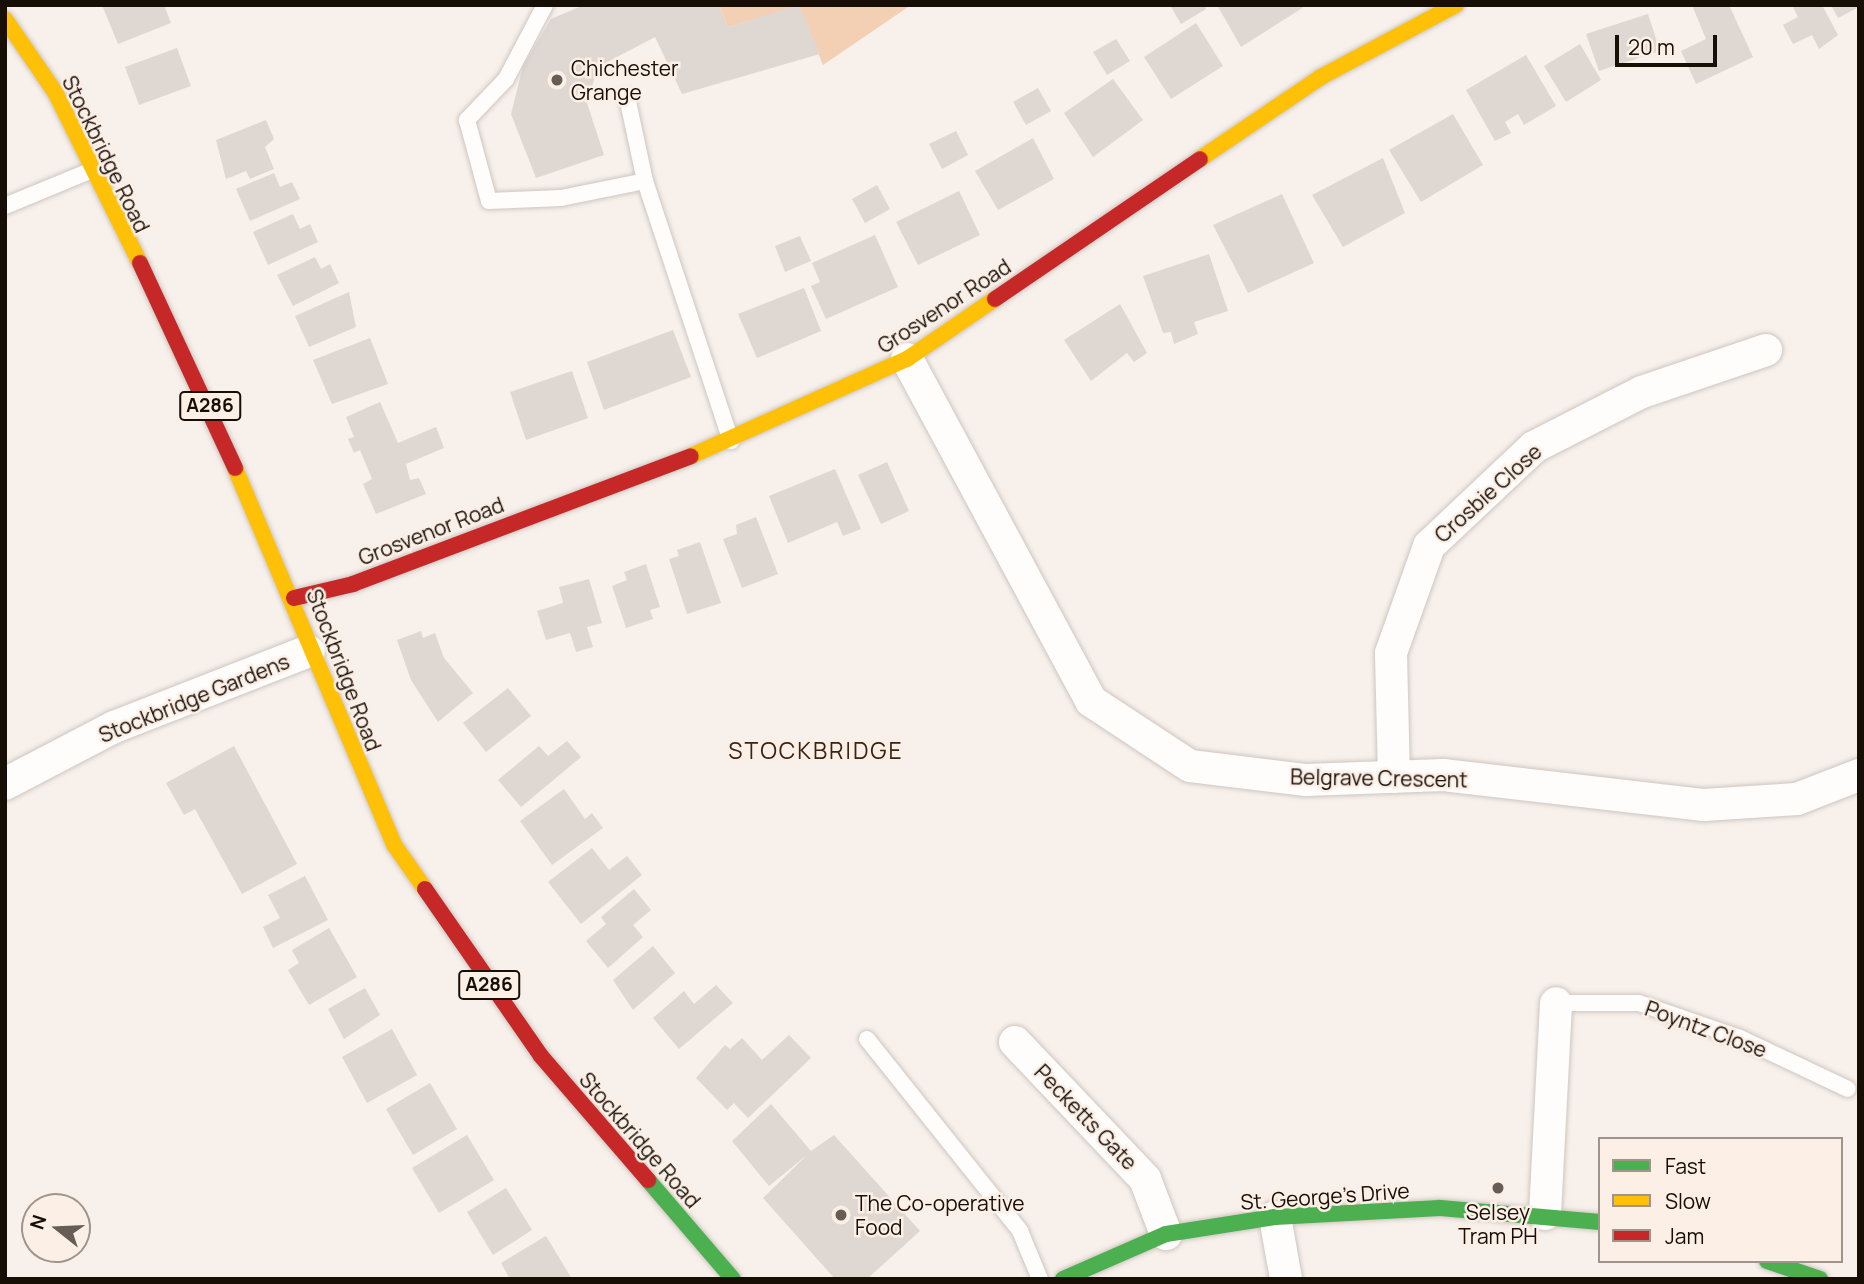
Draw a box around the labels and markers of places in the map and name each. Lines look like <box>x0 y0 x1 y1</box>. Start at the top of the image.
place label: Chichester Grange <box>571 55 679 105</box>
marker: Chichester Grange <box>549 72 565 88</box>
marker: Selsey Tram PH <box>1490 1180 1506 1196</box>
place label: The Co-operative Food <box>855 1190 1025 1240</box>
place label: Selsey Tram PH <box>1458 1199 1538 1249</box>
marker: The Co-operative Food <box>833 1207 849 1223</box>

